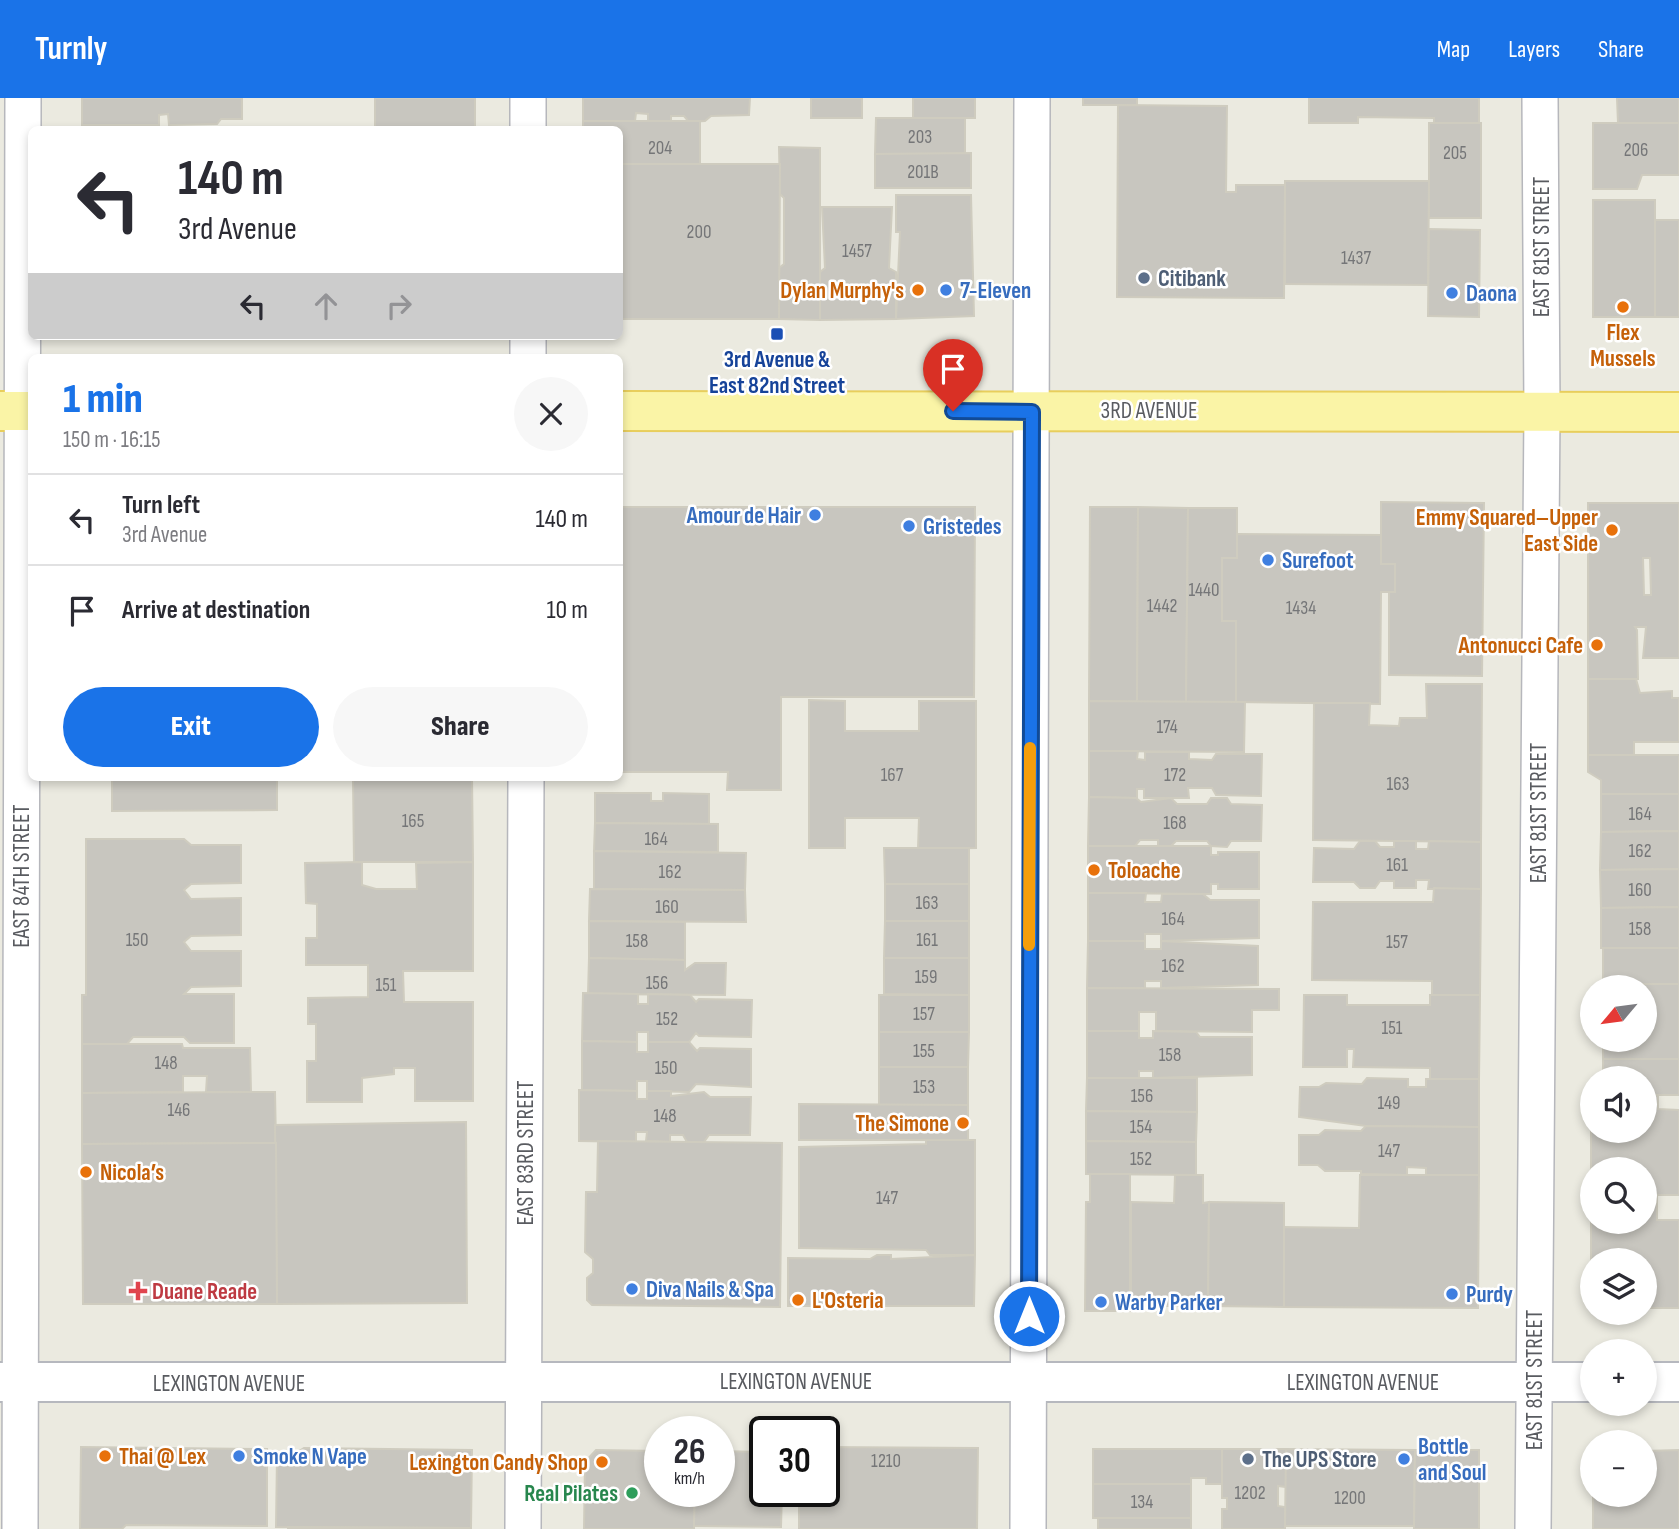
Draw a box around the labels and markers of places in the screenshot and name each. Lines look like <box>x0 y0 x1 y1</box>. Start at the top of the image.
place label: Citibank <box>1158 265 1226 293</box>
marker: Citibank <box>1136 270 1152 286</box>
place label: Dylan Murphy's <box>780 277 904 305</box>
place label: 7-Eleven <box>960 277 1031 305</box>
place label: Daona <box>1466 280 1517 308</box>
marker: Dylan Murphy's <box>910 282 926 298</box>
marker: 7-Eleven <box>938 282 954 298</box>
marker: Daona <box>1444 285 1460 301</box>
marker: Flex Mussels <box>1615 299 1631 315</box>
place label: Flex Mussels <box>1590 319 1656 373</box>
marker: 3rd Avenue & East 82nd Street <box>769 326 785 342</box>
pin <box>923 339 983 411</box>
place label: 3rd Avenue & East 82nd Street <box>709 346 845 400</box>
place label: Amour de Hair <box>686 502 801 530</box>
place label: Emmy Squared–Upper East Side <box>1416 504 1598 558</box>
marker: Amour de Hair <box>807 507 823 523</box>
place label: Gristedes <box>923 513 1002 541</box>
marker: Gristedes <box>901 518 917 534</box>
marker: Emmy Squared–Upper East Side <box>1604 522 1620 538</box>
place label: Surefoot <box>1282 547 1354 575</box>
marker: Surefoot <box>1260 552 1276 568</box>
place label: Antonucci Cafe <box>1457 632 1583 660</box>
marker: Antonucci Cafe <box>1589 637 1605 653</box>
place label: Toloache <box>1108 857 1181 885</box>
marker: Toloache <box>1086 862 1102 878</box>
place label: The Simone <box>855 1110 949 1138</box>
marker: The Simone <box>955 1115 971 1131</box>
place label: Nicola’s <box>100 1159 164 1187</box>
marker: Nicola’s <box>78 1164 94 1180</box>
place label: Diva Nails & Spa <box>646 1276 774 1304</box>
place label: Duane Reade <box>152 1278 257 1306</box>
marker: Diva Nails & Spa <box>624 1281 640 1297</box>
place label: Purdy <box>1466 1281 1513 1309</box>
marker: Duane Reade <box>130 1283 146 1299</box>
marker: Purdy <box>1444 1286 1460 1302</box>
place label: L'Osteria <box>812 1287 884 1315</box>
place label: Warby Parker <box>1115 1289 1223 1317</box>
marker: L'Osteria <box>790 1292 806 1308</box>
marker: Warby Parker <box>1093 1294 1109 1310</box>
place label: Bottle and Soul <box>1418 1433 1486 1487</box>
place label: Thai @ Lex <box>119 1443 206 1471</box>
place label: Smoke N Vape <box>253 1443 367 1471</box>
place label: The UPS Store <box>1262 1446 1376 1474</box>
marker: Thai @ Lex <box>97 1448 113 1464</box>
marker: Smoke N Vape <box>231 1448 247 1464</box>
place label: Lexington Candy Shop <box>409 1449 588 1477</box>
marker: The UPS Store <box>1240 1451 1256 1467</box>
marker: Bottle and Soul <box>1396 1451 1412 1467</box>
marker: Lexington Candy Shop <box>594 1454 610 1470</box>
place label: Real Pilates <box>524 1480 618 1508</box>
marker: Real Pilates <box>624 1485 640 1501</box>

